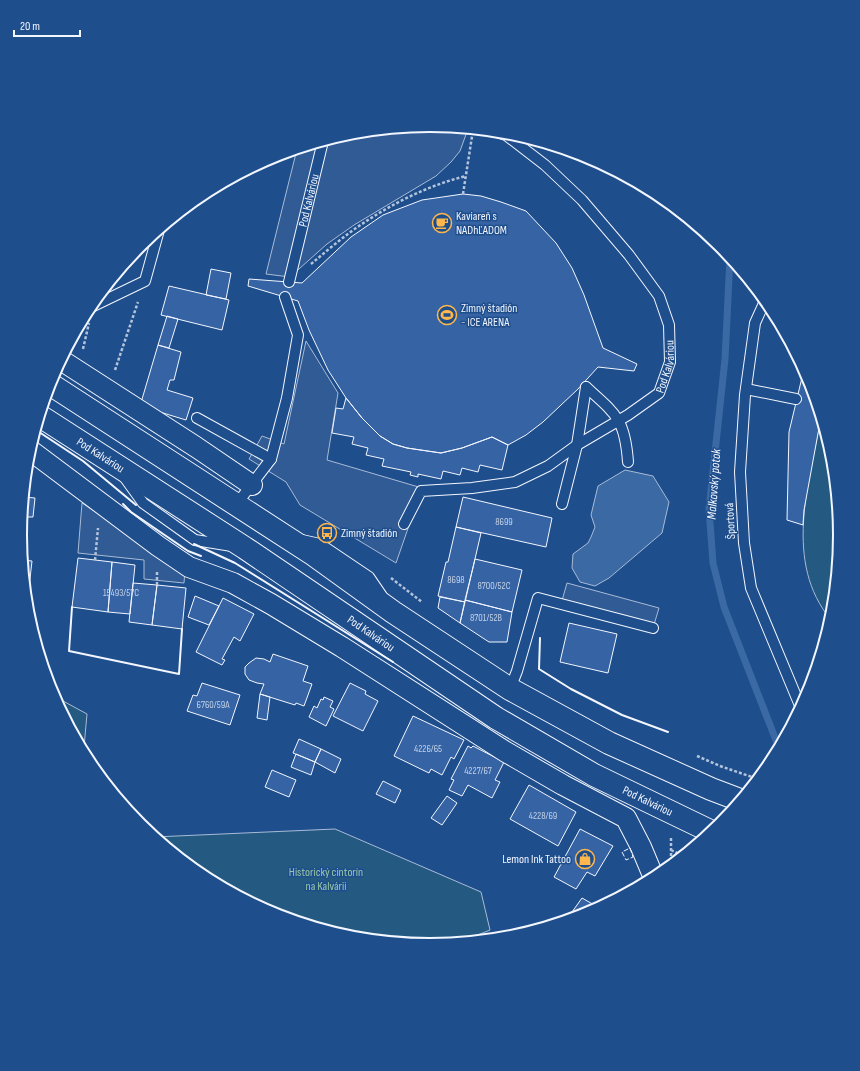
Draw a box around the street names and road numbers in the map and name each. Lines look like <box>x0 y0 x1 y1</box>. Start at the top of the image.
street label: Pod Kalváriou <box>296 172 323 228</box>
street label: Pod Kalváriou <box>653 340 678 395</box>
street label: Pod Kalváriou <box>73 434 127 476</box>
street label: Športová <box>722 502 739 539</box>
street label: Pod Kalváriou <box>344 612 397 655</box>
street label: Pod Kalváriou <box>620 783 675 820</box>

